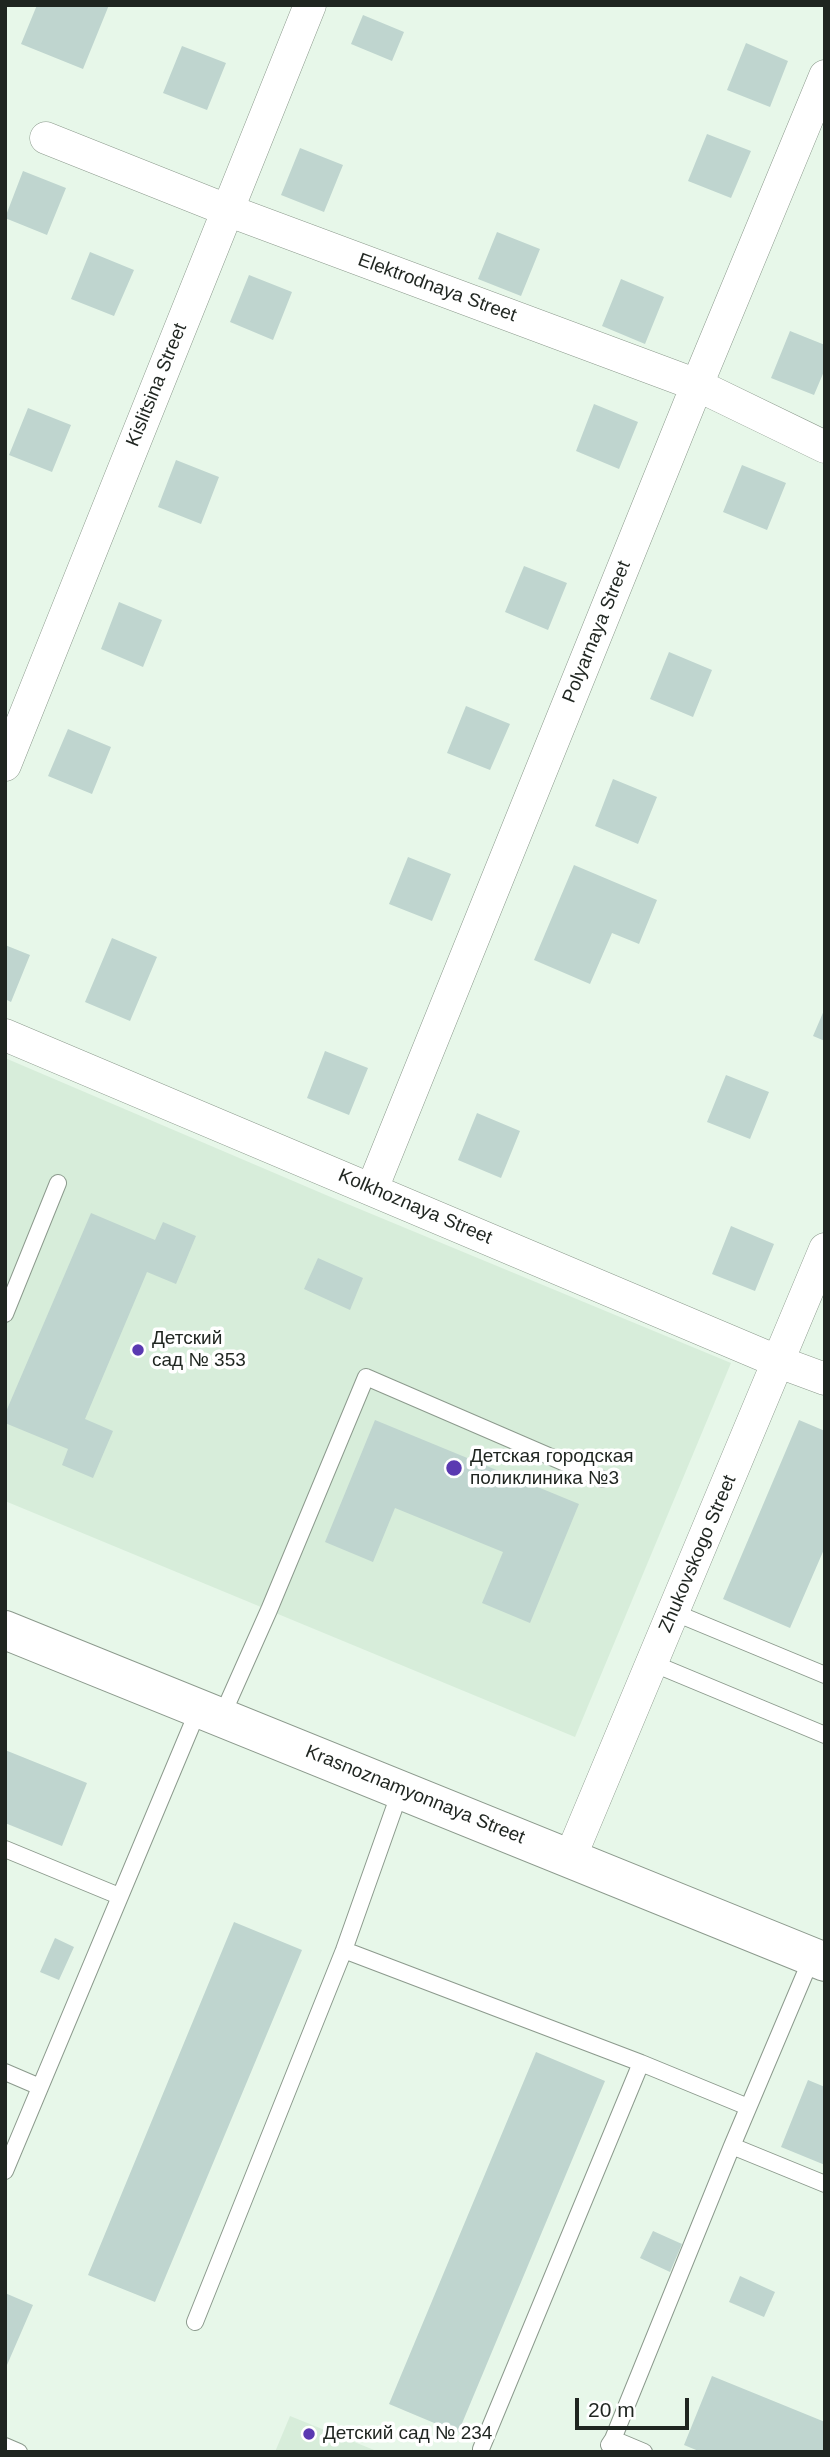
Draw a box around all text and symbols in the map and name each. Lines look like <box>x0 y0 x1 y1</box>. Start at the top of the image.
street label: Elektrodnaya Street <box>355 249 519 327</box>
street label: Kislitsina Street <box>122 320 192 450</box>
street label: Polyarnaya Street <box>558 558 636 706</box>
street label: Kolkhoznaya Street <box>335 1164 495 1250</box>
place label: Детский сад № 353 <box>152 1328 246 1372</box>
marker: Детский сад № 353 <box>130 1342 146 1358</box>
place label: Детская городская поликлиника №3 <box>470 1446 634 1490</box>
marker: Детская городская поликлиника №3 <box>444 1458 464 1478</box>
street label: Zhukovskogo Street <box>654 1472 742 1636</box>
street label: Krasnoznamyonnaya Street <box>302 1741 528 1849</box>
scale bar <box>578 2384 692 2428</box>
text: 20 m <box>588 2398 635 2421</box>
place label: Детский сад № 234 <box>323 2423 492 2445</box>
marker: Детский сад № 234 <box>301 2426 317 2442</box>

